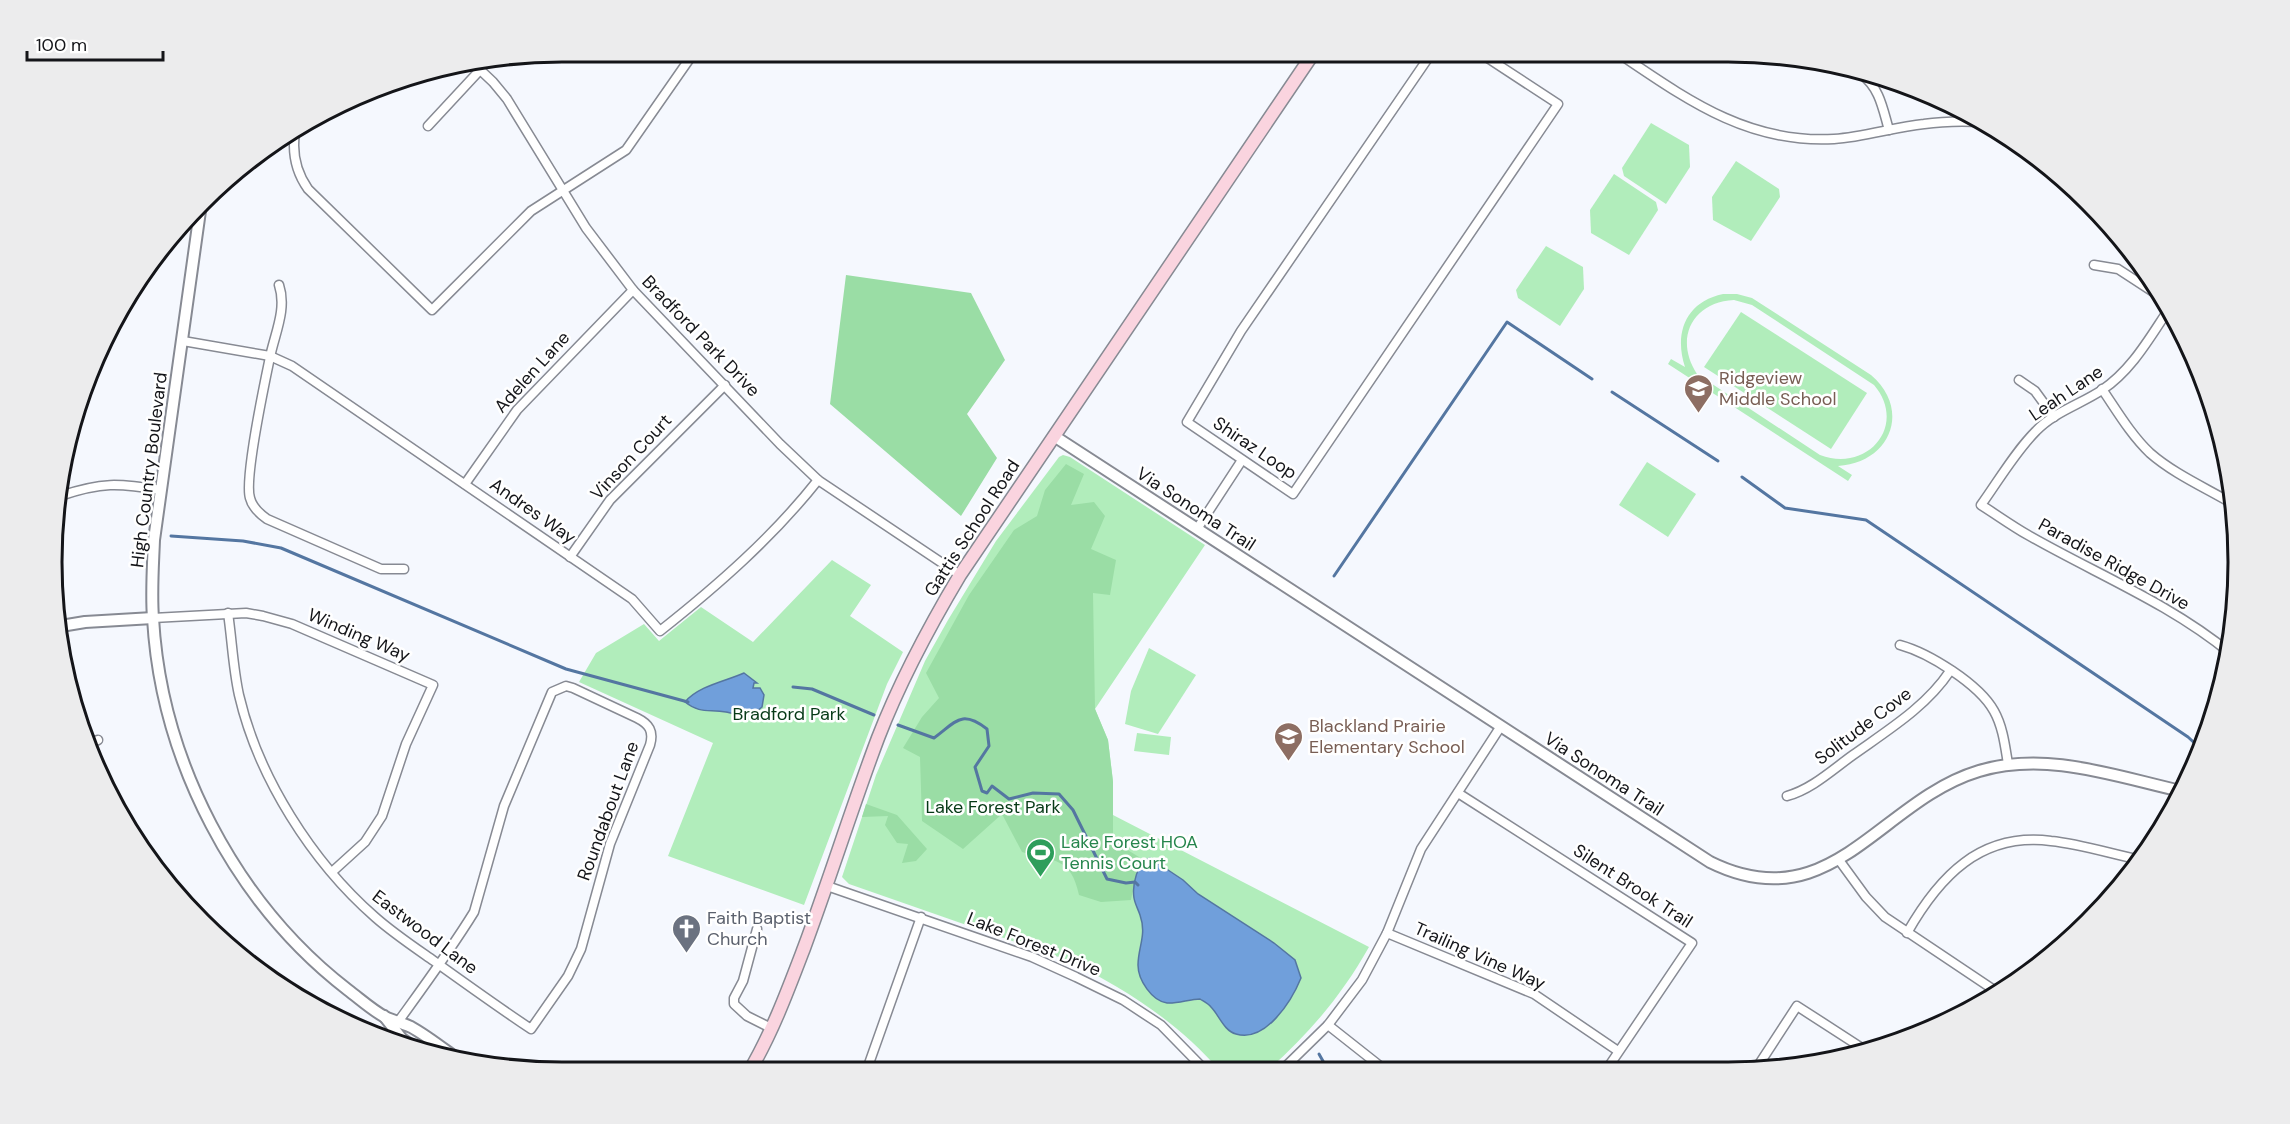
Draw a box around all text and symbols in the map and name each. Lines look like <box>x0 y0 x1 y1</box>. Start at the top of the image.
scale bar <box>27 24 164 62</box>
text: 100 m <box>36 33 87 57</box>
street label: Bradford Park Drive <box>637 270 765 402</box>
street label: Adelen Lane <box>489 326 575 418</box>
street label: Leah Lane <box>2024 360 2108 426</box>
place label: Ridgeview Middle School <box>1719 366 1837 411</box>
street label: High Country Boulevard <box>125 371 173 569</box>
school or university icon: Ridgeview Middle School <box>1682 372 1714 414</box>
street label: Vinson Court <box>585 409 677 505</box>
street label: Shiraz Loop <box>1208 411 1302 485</box>
street label: Gattis School Road <box>919 455 1025 601</box>
street label: Via Sonoma Trail <box>1132 461 1260 557</box>
street label: Andres Way <box>485 472 581 550</box>
street label: Paradise Ridge Drive <box>2034 512 2194 616</box>
street label: Winding Way <box>304 603 414 667</box>
street label: Solitude Cove <box>1810 682 1916 770</box>
park label: Bradford Park <box>733 702 845 726</box>
place label: Blackland Prairie Elementary School <box>1309 714 1465 759</box>
school or university icon: Blackland Prairie Elementary School <box>1272 720 1304 762</box>
street label: Via Sonoma Trail <box>1540 726 1668 822</box>
street label: Roundabout Lane <box>572 738 644 884</box>
park label: Lake Forest Park <box>925 795 1061 819</box>
place label: Lake Forest HOA Tennis Court <box>1061 830 1198 875</box>
sports icon: Lake Forest HOA Tennis Court <box>1024 836 1056 878</box>
street label: Silent Brook Trail <box>1569 839 1697 933</box>
street label: Eastwood Lane <box>367 884 483 980</box>
place label: Faith Baptist Church <box>707 906 811 951</box>
street label: Lake Forest Drive <box>964 906 1104 982</box>
church icon: Faith Baptist Church <box>670 912 702 954</box>
street label: Trailing Vine Way <box>1411 916 1549 996</box>

